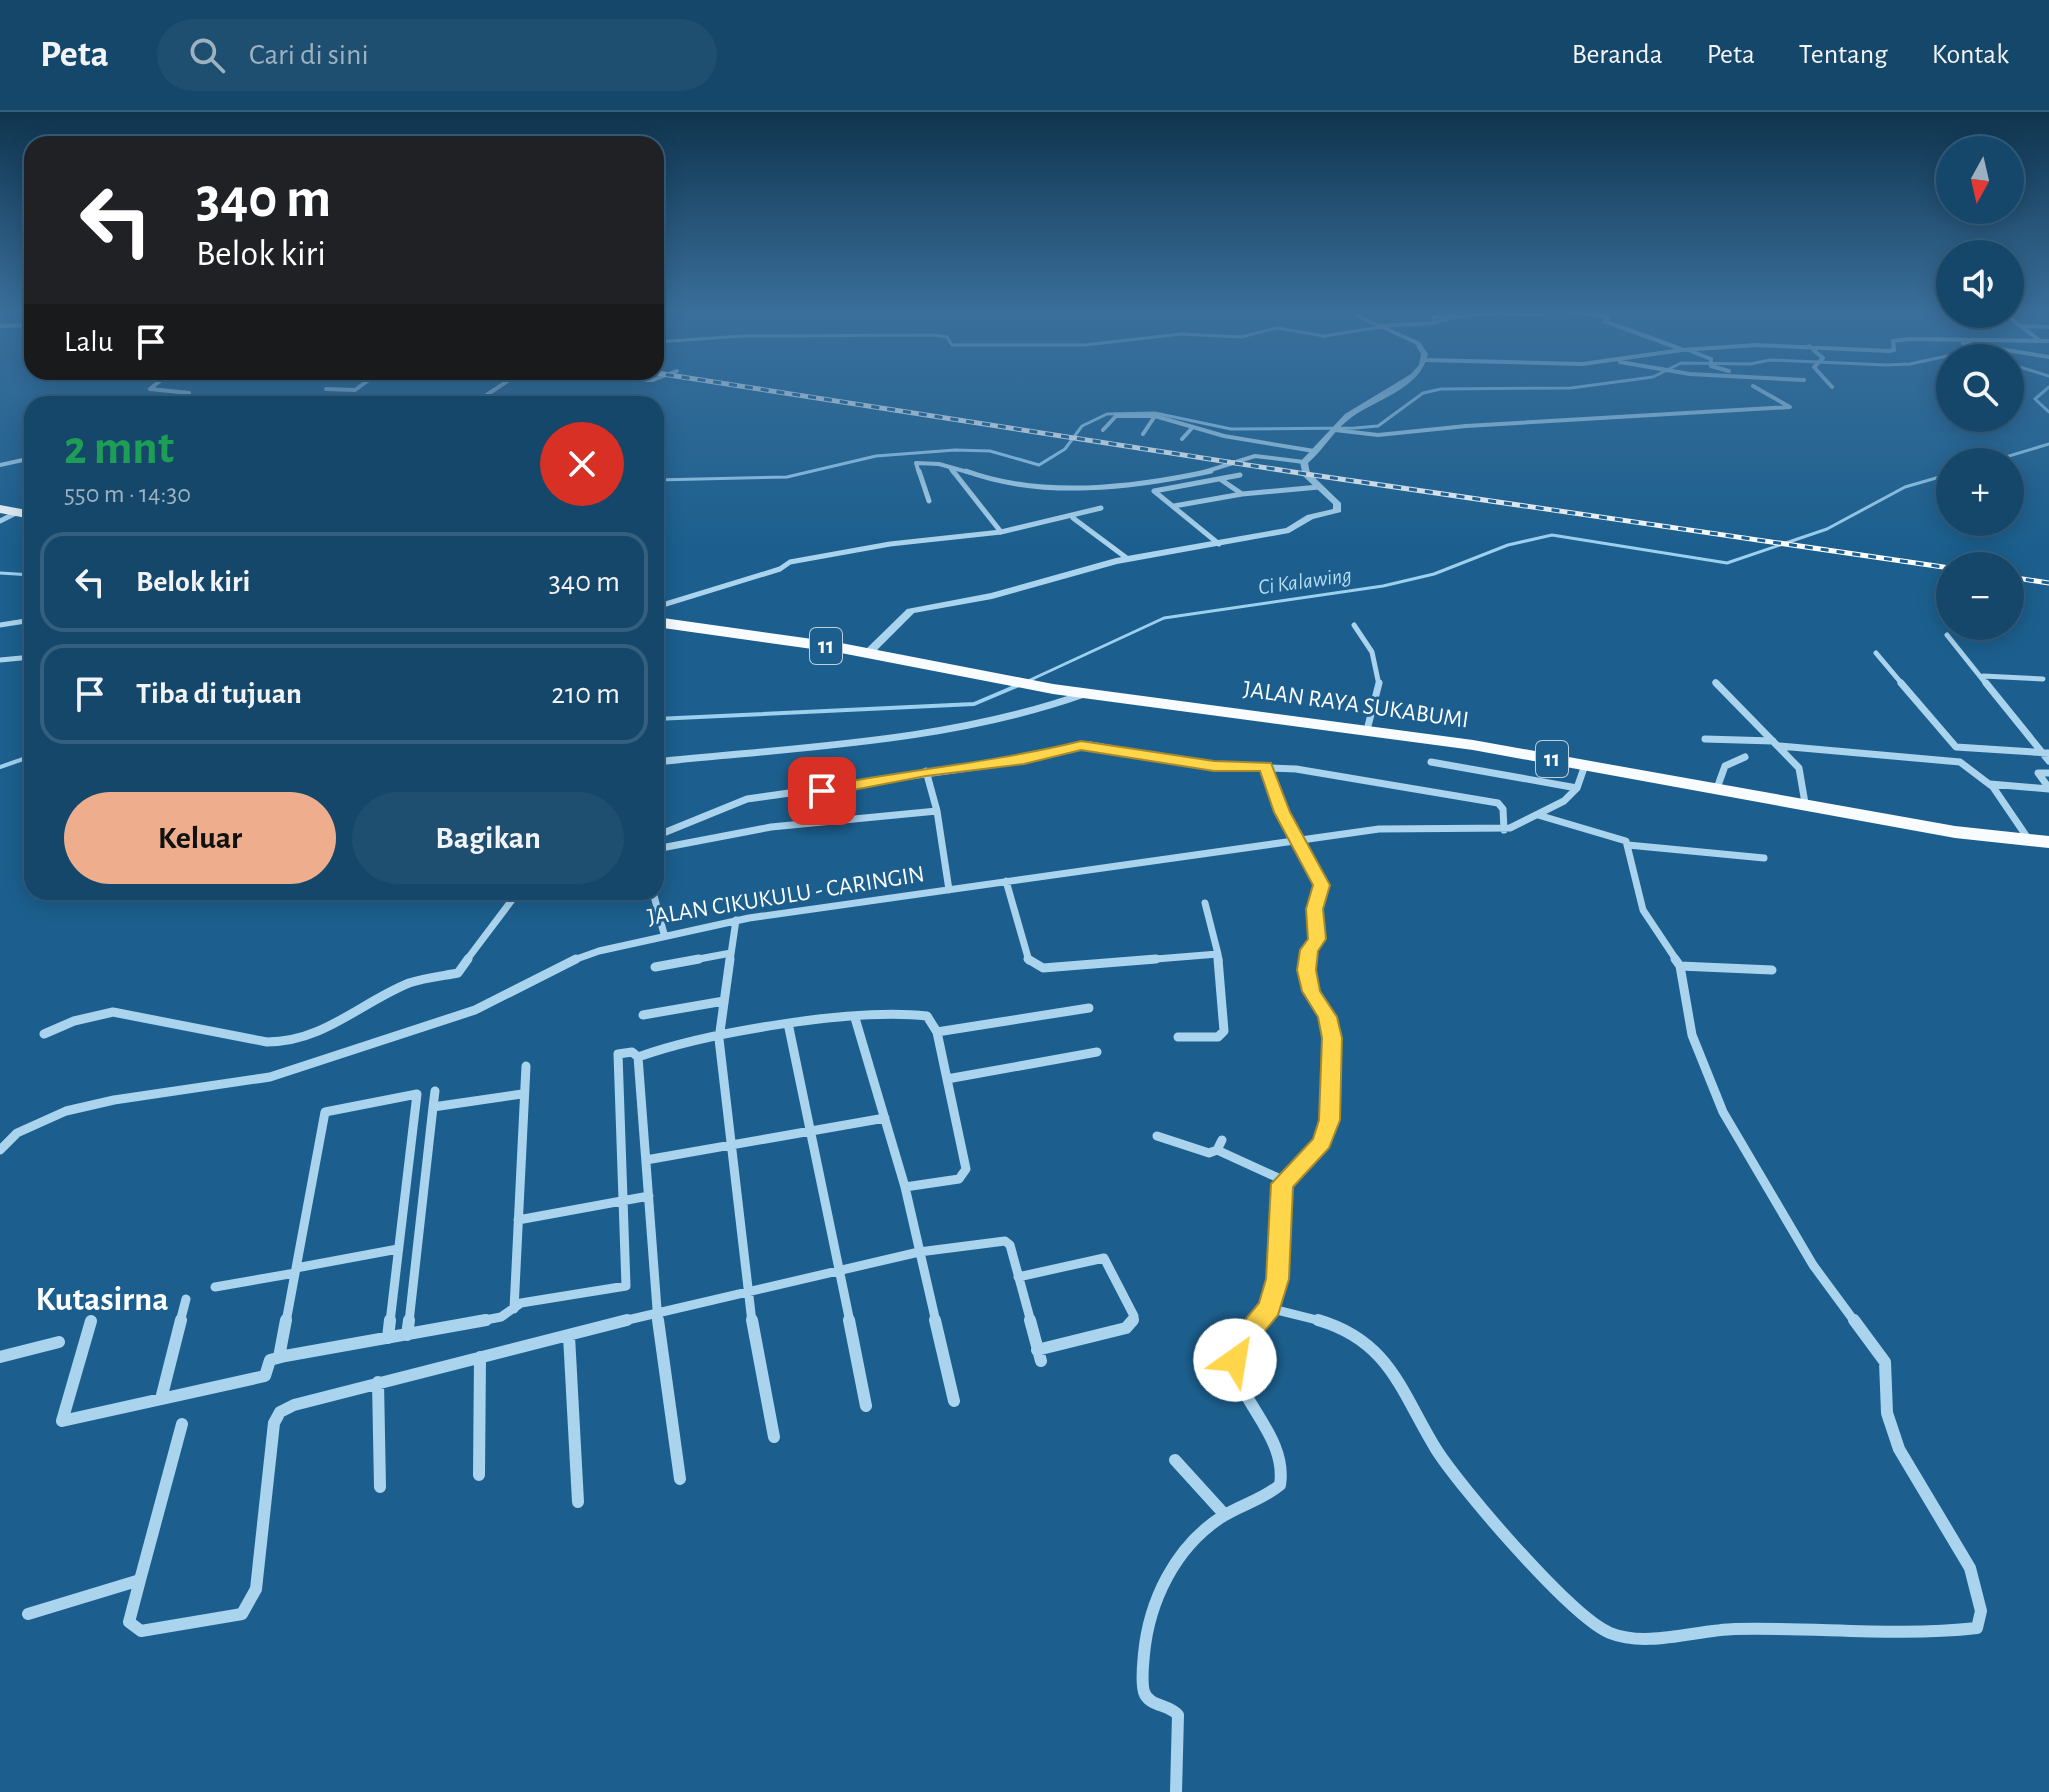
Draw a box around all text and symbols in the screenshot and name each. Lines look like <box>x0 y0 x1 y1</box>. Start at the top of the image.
search box <box>157 19 717 91</box>
icon: search <box>185 33 229 77</box>
text: Peta <box>40 36 109 74</box>
text: Cari di sini <box>249 40 369 70</box>
text: Beranda <box>1572 41 1663 69</box>
text: Peta <box>1707 41 1755 69</box>
text: Tentang <box>1799 41 1888 69</box>
text: Kontak <box>1932 41 2009 69</box>
north arrow <box>1936 136 2024 224</box>
map controls <box>1936 136 2024 640</box>
icon: left <box>64 168 168 272</box>
text: 340 m <box>196 171 331 227</box>
text: Belok kiri <box>196 236 326 272</box>
button: sound <box>1936 240 2024 328</box>
icon: arrive <box>129 320 173 364</box>
text: Lalu <box>64 327 113 357</box>
button: search <box>1936 344 2024 432</box>
button: close <box>540 422 624 506</box>
text: 2 mnt <box>64 425 174 473</box>
button: + <box>1936 448 2024 536</box>
text: 550 m · 14:30 <box>64 481 191 507</box>
button: − <box>1936 552 2024 640</box>
icon: left <box>68 560 112 604</box>
water label: Ci Kalawing <box>1257 564 1353 598</box>
text: Belok kiri <box>136 567 250 597</box>
text: 340 m <box>548 567 620 597</box>
road number: 11 <box>810 628 842 664</box>
icon: arrive <box>68 672 112 716</box>
street label: JALAN RAYA SUKABUMI <box>1242 677 1470 733</box>
text: Tiba di tujuan <box>136 679 302 709</box>
text: 210 m <box>551 679 620 709</box>
road number: 11 <box>1536 741 1568 777</box>
pin <box>788 757 856 825</box>
icon: arrive <box>800 769 844 813</box>
button: Keluar <box>64 792 336 884</box>
button: Bagikan <box>352 792 624 884</box>
street label: JALAN CIKUKULU - CARINGIN <box>646 862 926 930</box>
district label: Kutasirna <box>35 1283 169 1317</box>
position arrow <box>1193 1318 1277 1402</box>

